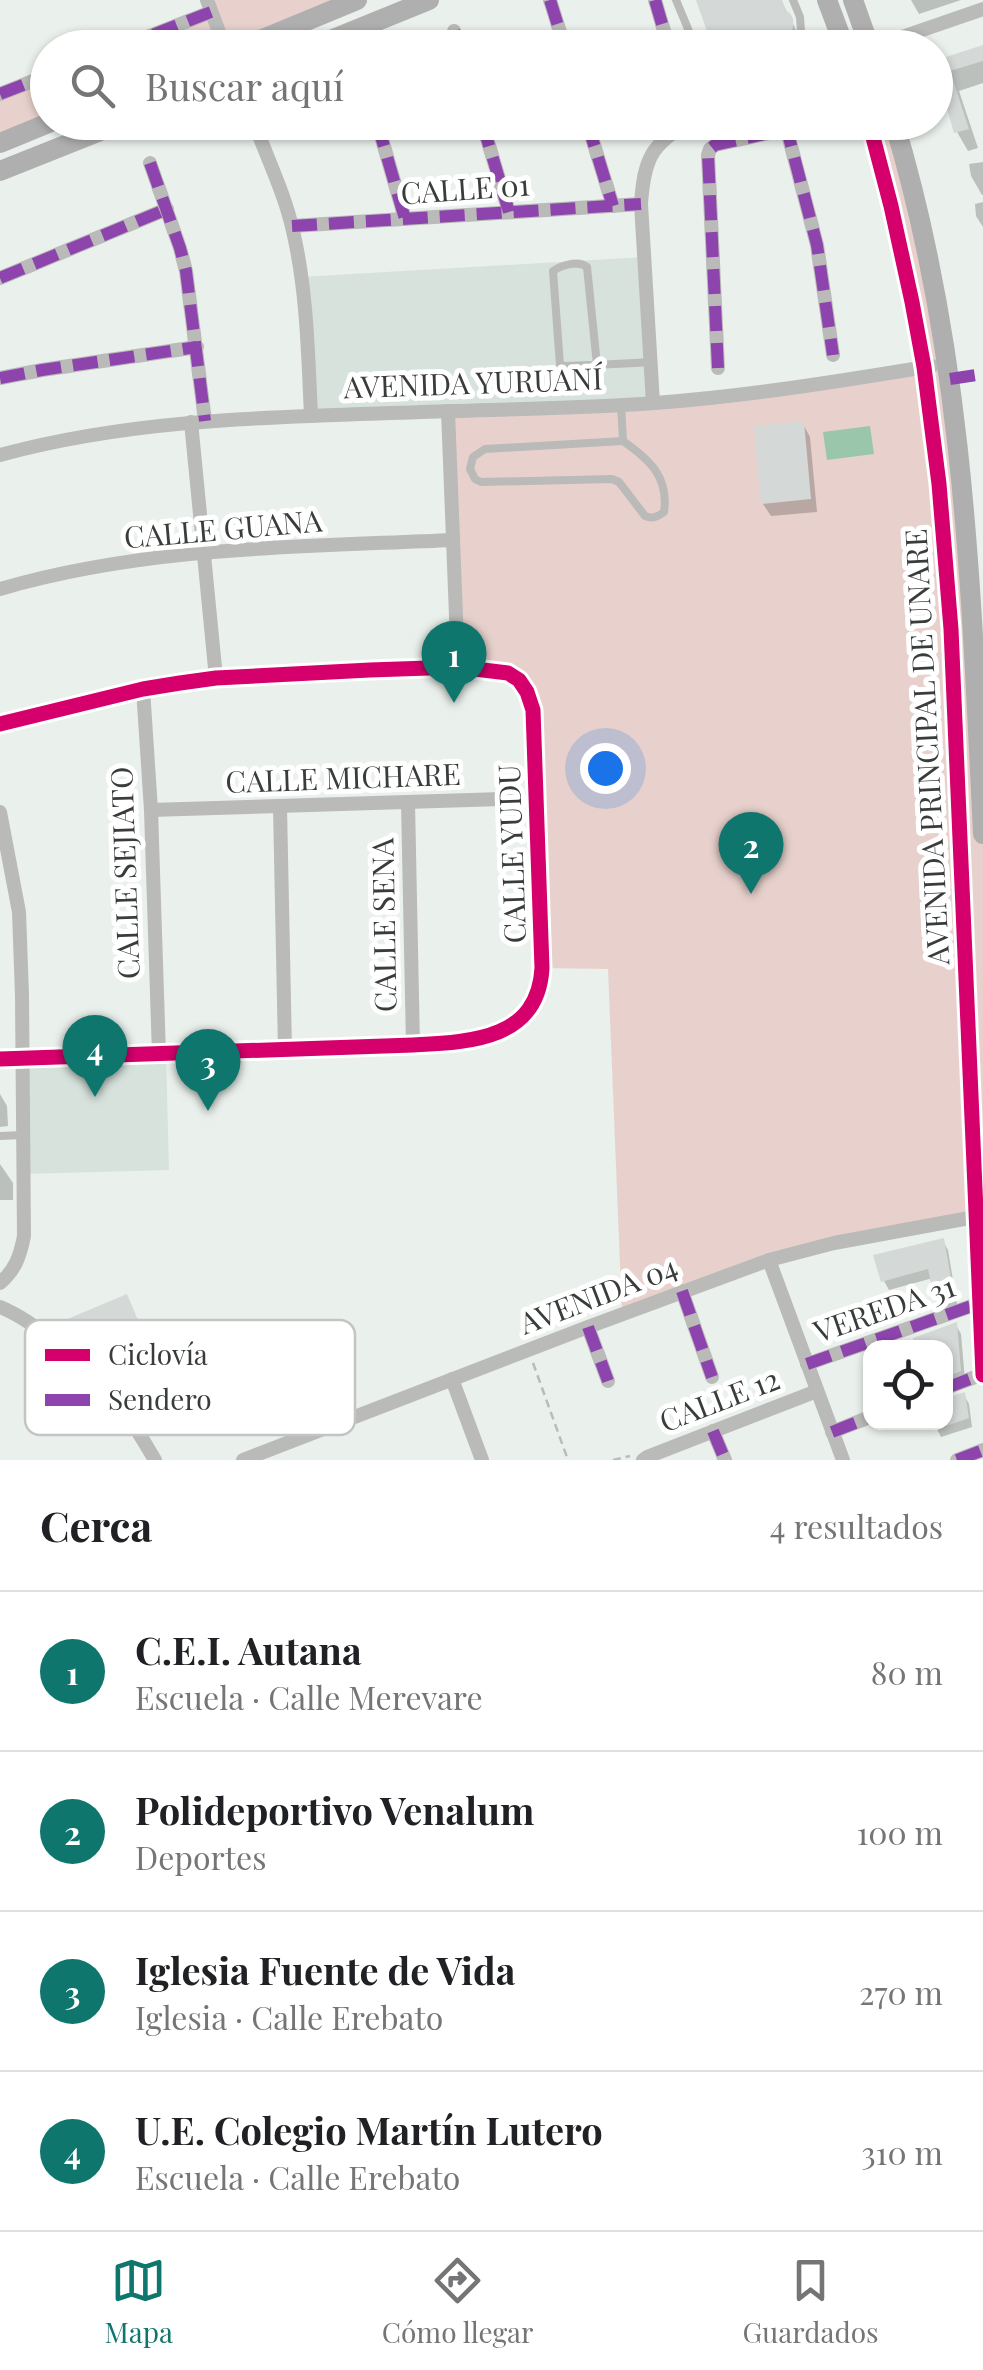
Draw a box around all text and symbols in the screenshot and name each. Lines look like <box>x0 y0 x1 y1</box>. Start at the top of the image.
search box <box>30 30 953 140</box>
icon: search <box>65 58 120 113</box>
text: Buscar aquí <box>145 60 344 111</box>
street label: CALLE 01 <box>399 164 531 212</box>
street label: AVENIDA YURUANÍ <box>342 357 604 407</box>
street label: CALLE GUANA <box>122 499 325 557</box>
street label: AVENIDA PRINCIPAL DE UNARE <box>895 528 957 967</box>
pin: 1 <box>422 620 486 703</box>
your location <box>580 743 631 794</box>
street label: CALLE MICHARE <box>225 753 461 801</box>
street label: CALLE YUDU <box>488 764 534 944</box>
street label: CALLE SEJIATO <box>100 766 148 980</box>
pin: 2 <box>718 812 784 894</box>
street label: CALLE SENA <box>361 836 405 1013</box>
pin: 4 <box>62 1014 128 1097</box>
pin: 3 <box>176 1028 240 1111</box>
street label: AVENIDA 04 <box>512 1246 683 1343</box>
street label: VEREDA 31 <box>807 1265 960 1351</box>
legend <box>25 1320 355 1435</box>
text: Ciclovía <box>108 1335 208 1372</box>
map controls <box>863 1340 953 1430</box>
button: locate <box>863 1340 953 1430</box>
street label: CALLE 12 <box>653 1358 785 1440</box>
text: Sendero <box>108 1380 212 1417</box>
text: Cerca <box>40 1497 152 1553</box>
text: 4 resultados <box>770 1504 943 1547</box>
text: C.E.I. Autana <box>135 1624 362 1675</box>
text: 1 <box>66 1650 79 1693</box>
text: 80 m <box>871 1650 943 1693</box>
text: Escuela · Calle Merevare <box>135 1675 483 1718</box>
text: Polideportivo Venalum <box>135 1784 534 1835</box>
text: 2 <box>64 1810 81 1853</box>
text: 100 m <box>856 1810 943 1853</box>
text: Deportes <box>135 1835 267 1878</box>
text: Iglesia Fuente de Vida <box>135 1944 515 1995</box>
text: 3 <box>65 1970 80 2013</box>
text: 270 m <box>859 1970 943 2013</box>
text: Iglesia · Calle Erebato <box>135 1995 443 2038</box>
text: U.E. Colegio Martín Lutero <box>135 2104 603 2155</box>
text: 4 <box>64 2130 81 2173</box>
text: 310 m <box>861 2130 943 2173</box>
text: Escuela · Calle Erebato <box>135 2155 460 2198</box>
tab: Mapa <box>104 2253 173 2350</box>
tab: Cómo llegar <box>382 2253 534 2350</box>
tab: Guardados <box>742 2253 879 2350</box>

